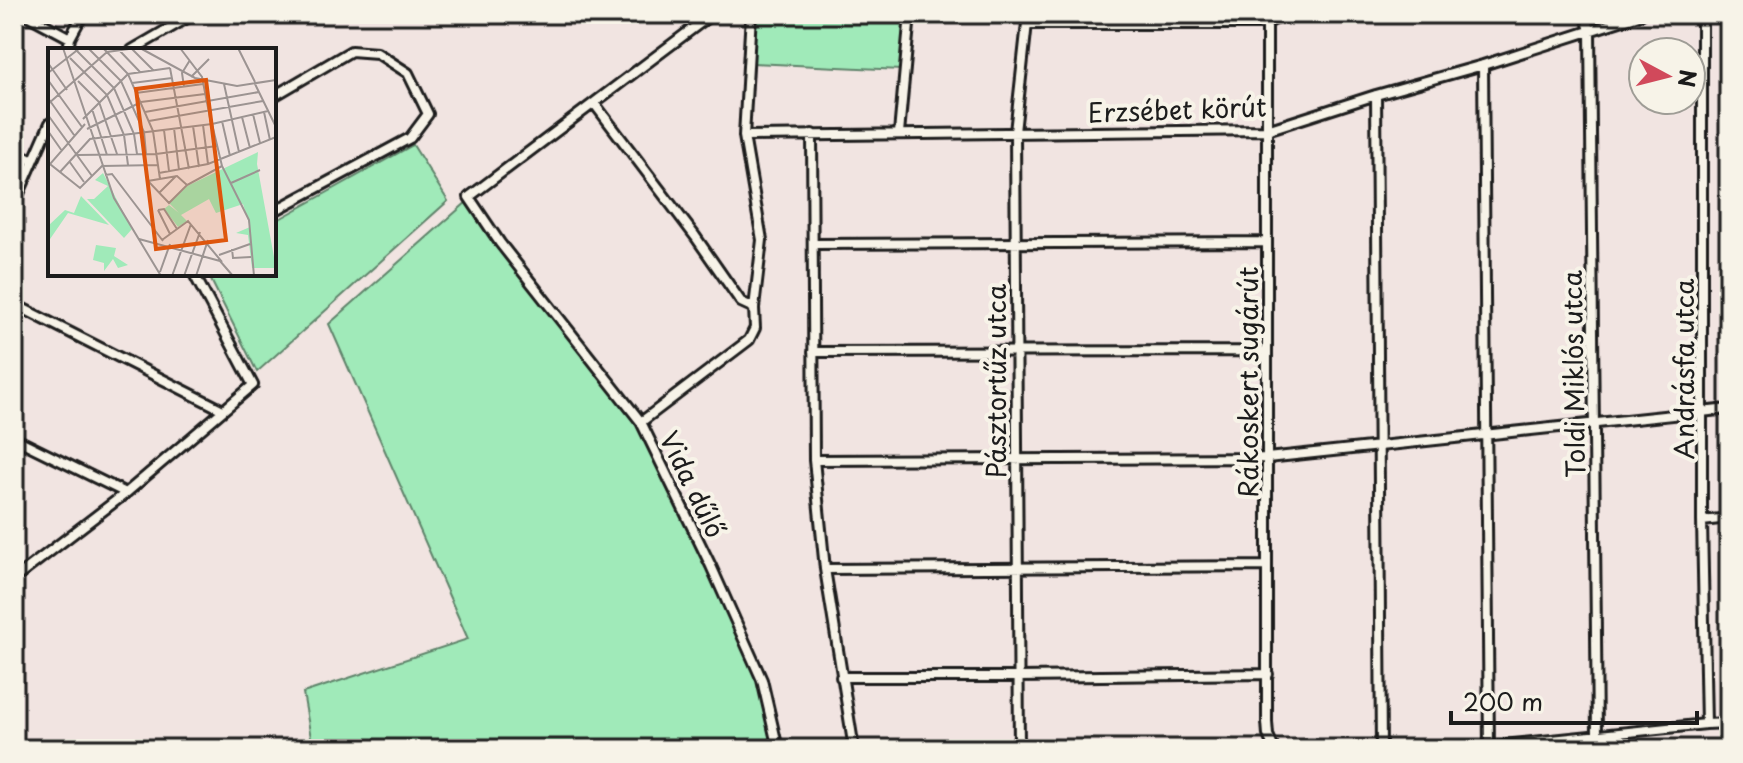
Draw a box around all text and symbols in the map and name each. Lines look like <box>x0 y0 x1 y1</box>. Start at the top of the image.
north arrow <box>1627 36 1707 116</box>
inset map <box>48 48 276 276</box>
text: N <box>1671 68 1706 89</box>
street label: Erzsébet körút <box>1087 86 1267 132</box>
street label: Rákoskert sugárút <box>1228 266 1267 498</box>
street label: Toldi Miklós utca <box>1552 269 1594 478</box>
street label: Andrásfa utca <box>1664 278 1703 459</box>
street label: Pásztortűz utca <box>976 283 1015 478</box>
street label: Vida dűlő <box>650 424 736 544</box>
scale bar <box>1451 675 1697 725</box>
text: 200 m <box>1463 683 1543 719</box>

